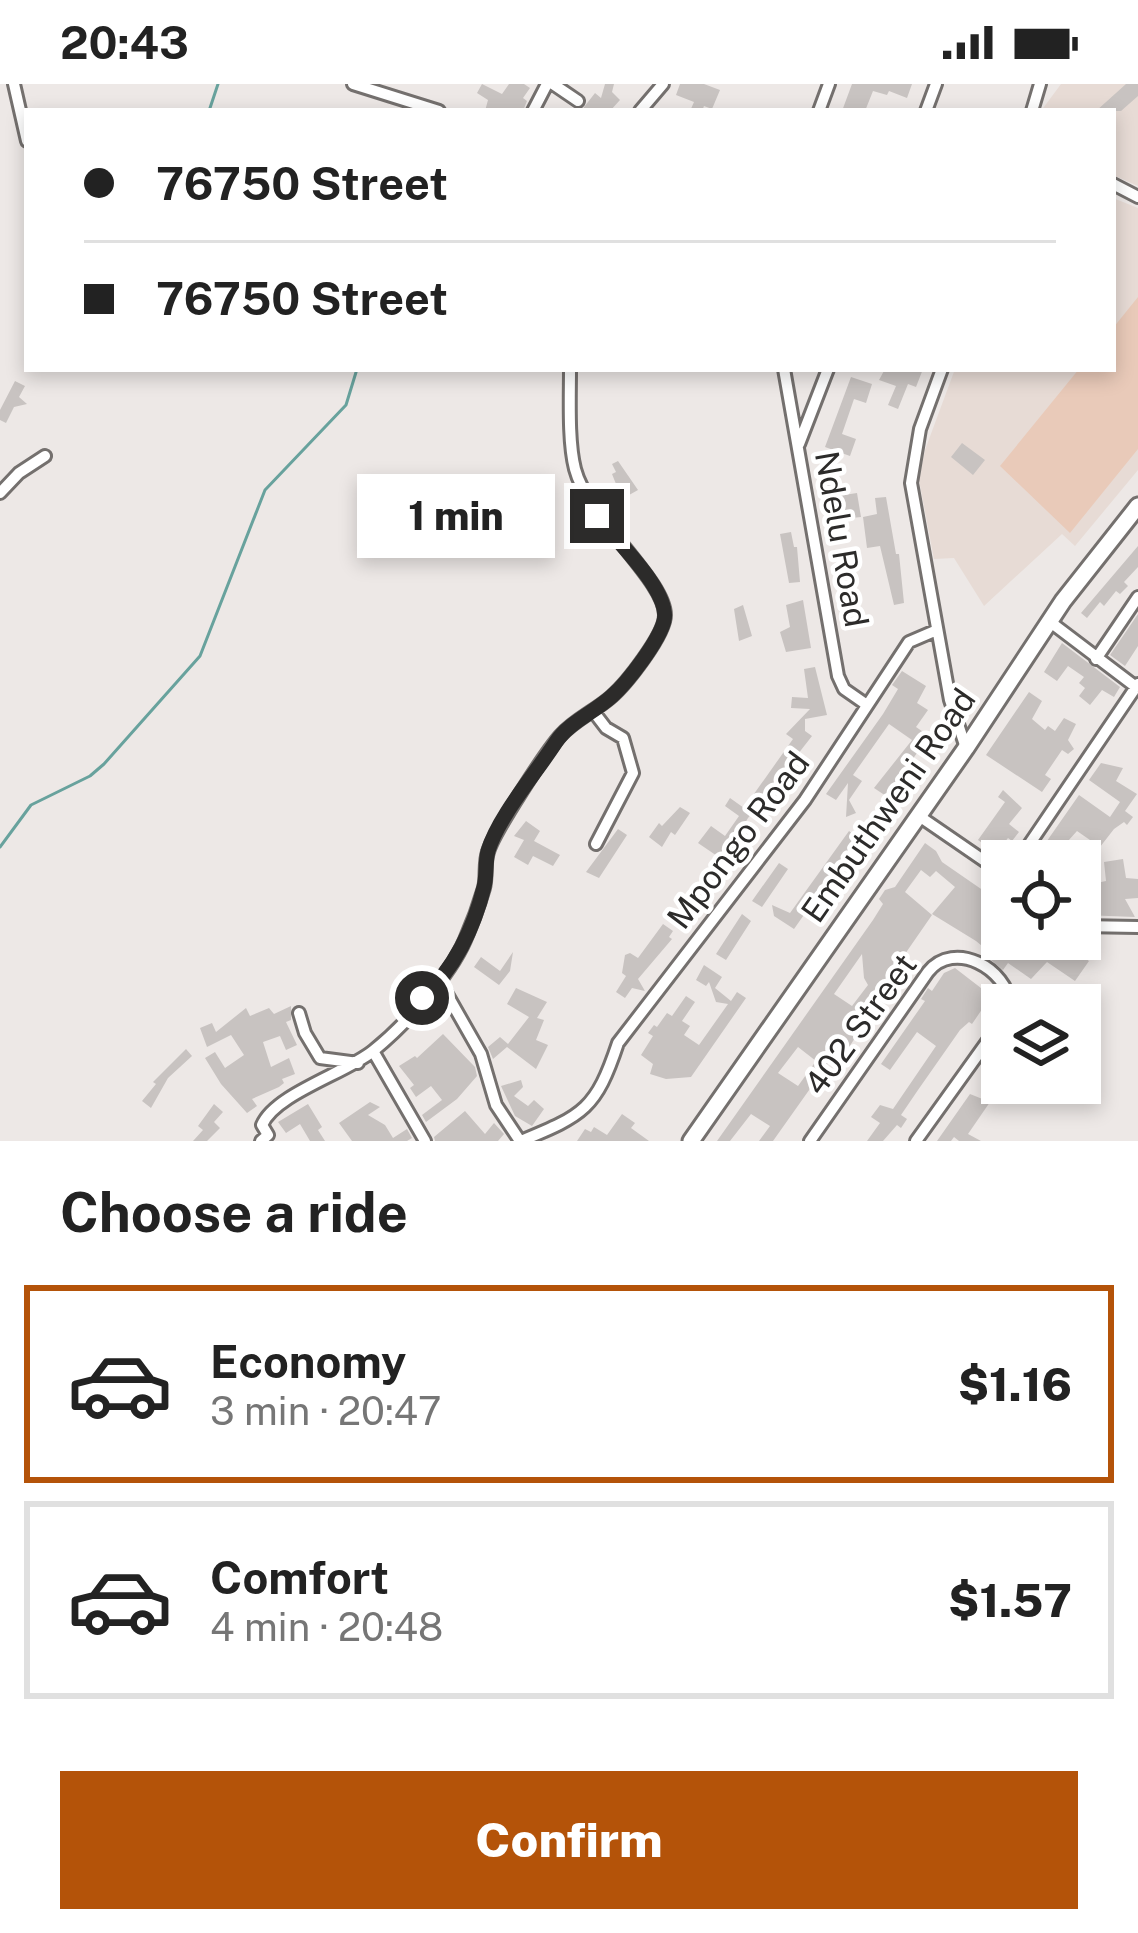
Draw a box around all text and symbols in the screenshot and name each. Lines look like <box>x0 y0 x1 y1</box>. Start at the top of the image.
text: 20:43 <box>60 16 189 69</box>
text: 76750 Street <box>156 157 448 210</box>
text: 76750 Street <box>156 272 448 325</box>
street label: Ndelu Road <box>808 448 876 630</box>
callout: 1 min <box>357 474 555 558</box>
route end <box>570 489 624 543</box>
text: 1 min <box>408 493 504 539</box>
street label: Embuthweni Road <box>793 681 983 929</box>
street label: Mpongo Road <box>659 744 817 936</box>
map controls <box>981 840 1101 1104</box>
button: locate <box>981 840 1101 960</box>
street label: 402 Street <box>796 946 924 1102</box>
route start <box>395 971 449 1025</box>
button: layers <box>981 984 1101 1104</box>
text: Choose a ride <box>60 1181 408 1244</box>
icon: car <box>66 1330 174 1438</box>
text: Economy <box>210 1335 406 1388</box>
text: $1.16 <box>958 1358 1072 1411</box>
text: 3 min · 20:47 <box>210 1388 441 1434</box>
icon: car <box>66 1546 174 1654</box>
text: Comfort <box>210 1551 389 1604</box>
text: $1.57 <box>948 1574 1072 1627</box>
text: 4 min · 20:48 <box>210 1604 443 1650</box>
button: Confirm <box>60 1771 1078 1909</box>

